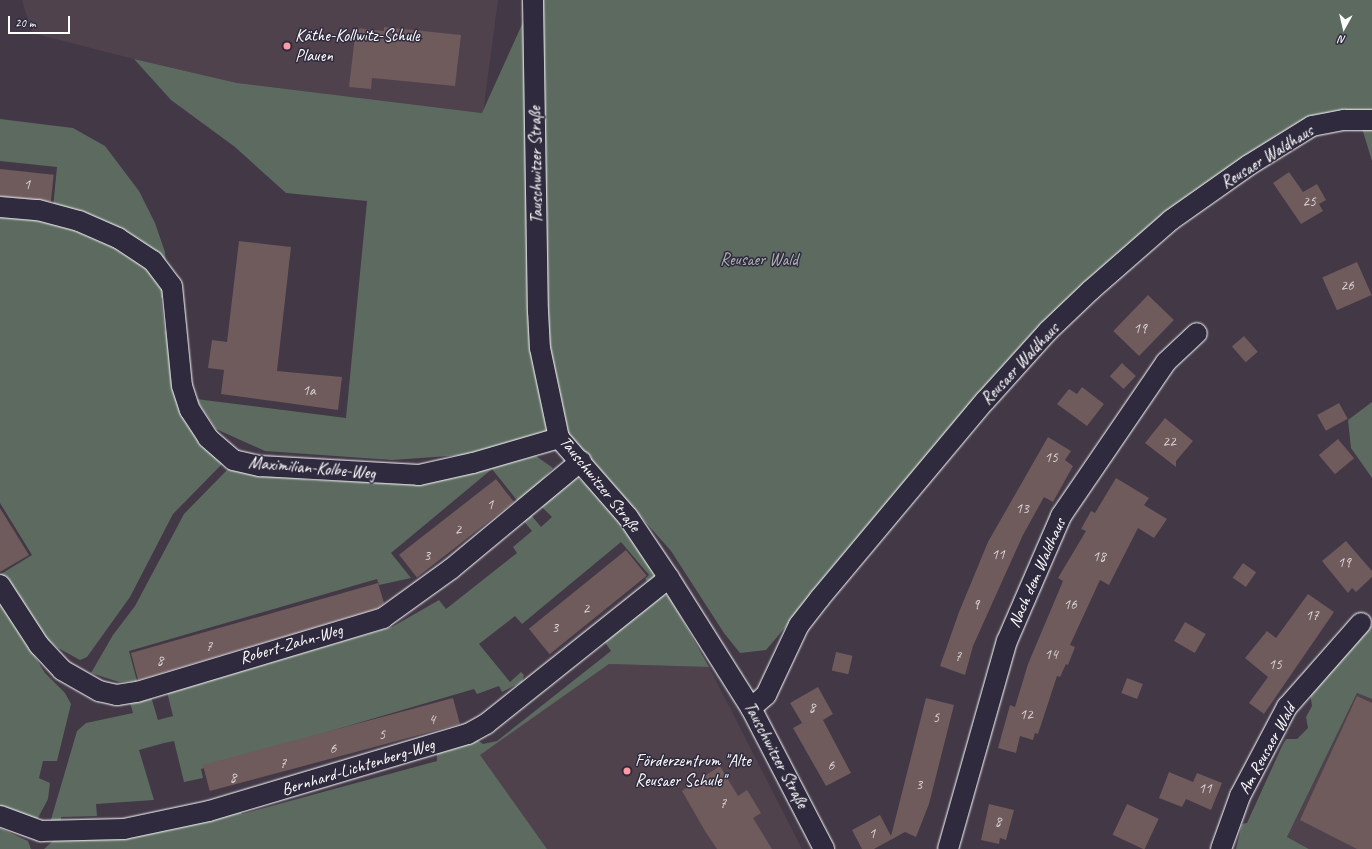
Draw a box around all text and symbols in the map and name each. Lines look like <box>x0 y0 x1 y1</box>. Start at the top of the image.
scale bar <box>10 8 72 34</box>
north arrow <box>1324 8 1364 48</box>
text: 20 m <box>15 15 35 31</box>
place label: Käthe-Kollwitz-Schule Plauen <box>295 26 420 66</box>
text: N <box>1338 32 1347 47</box>
marker: Käthe-Kollwitz-Schule Plauen <box>282 41 292 51</box>
street label: Tauschwitzer Straße <box>525 106 547 224</box>
street label: Reusaer Waldhaus <box>1217 120 1317 194</box>
house number: 1 <box>24 176 30 194</box>
house number: 25 <box>1302 193 1316 211</box>
park label: Reusaer Wald <box>720 250 798 270</box>
house number: 26 <box>1340 277 1354 295</box>
street label: Reusaer Waldhaus <box>977 319 1063 409</box>
house number: 19 <box>1133 320 1147 338</box>
house number: 1a <box>302 382 316 400</box>
street label: Tauschwitzer Straße <box>555 432 645 536</box>
house number: 22 <box>1162 433 1176 451</box>
house number: 15 <box>1044 449 1058 467</box>
street label: Maximilian-Kolbe-Weg <box>248 452 376 484</box>
house number: 1 <box>487 496 493 514</box>
house number: 13 <box>1015 500 1029 518</box>
street label: Nach dem Waldhaus <box>1004 515 1070 631</box>
house number: 2 <box>455 521 461 539</box>
house number: 11 <box>991 546 1005 564</box>
house number: 3 <box>424 547 430 565</box>
house number: 18 <box>1092 548 1106 566</box>
house number: 19 <box>1337 554 1351 572</box>
house number: 9 <box>973 596 979 614</box>
house number: 16 <box>1063 596 1077 614</box>
house number: 2 <box>583 600 589 618</box>
house number: 17 <box>1305 607 1319 625</box>
house number: 3 <box>552 619 558 637</box>
street label: Robert-Zahn-Weg <box>237 620 345 668</box>
house number: 7 <box>206 638 212 656</box>
house number: 14 <box>1044 646 1058 664</box>
house number: 7 <box>955 648 961 666</box>
house number: 8 <box>157 652 163 670</box>
house number: 15 <box>1268 656 1282 674</box>
street label: Tauschwitzer Straße <box>739 698 813 812</box>
house number: 8 <box>809 699 815 717</box>
street label: Am Reusaer Wald <box>1234 700 1300 798</box>
house number: 12 <box>1019 706 1033 724</box>
house number: 5 <box>933 709 939 727</box>
house number: 4 <box>429 711 435 729</box>
house number: 5 <box>379 726 385 744</box>
street label: Bernhard-Lichtenberg-Weg <box>279 734 437 800</box>
house number: 6 <box>330 740 336 758</box>
place label: Förderzentrum "Alte Reusaer Schule" <box>635 751 751 791</box>
house number: 7 <box>280 755 286 773</box>
house number: 6 <box>828 757 834 775</box>
marker: Förderzentrum "Alte Reusaer Schule" <box>622 766 632 776</box>
house number: 8 <box>230 769 236 787</box>
house number: 3 <box>916 776 922 794</box>
house number: 11 <box>1198 780 1212 798</box>
house number: 7 <box>720 795 726 813</box>
house number: 8 <box>995 813 1001 831</box>
house number: 1 <box>869 825 875 843</box>

